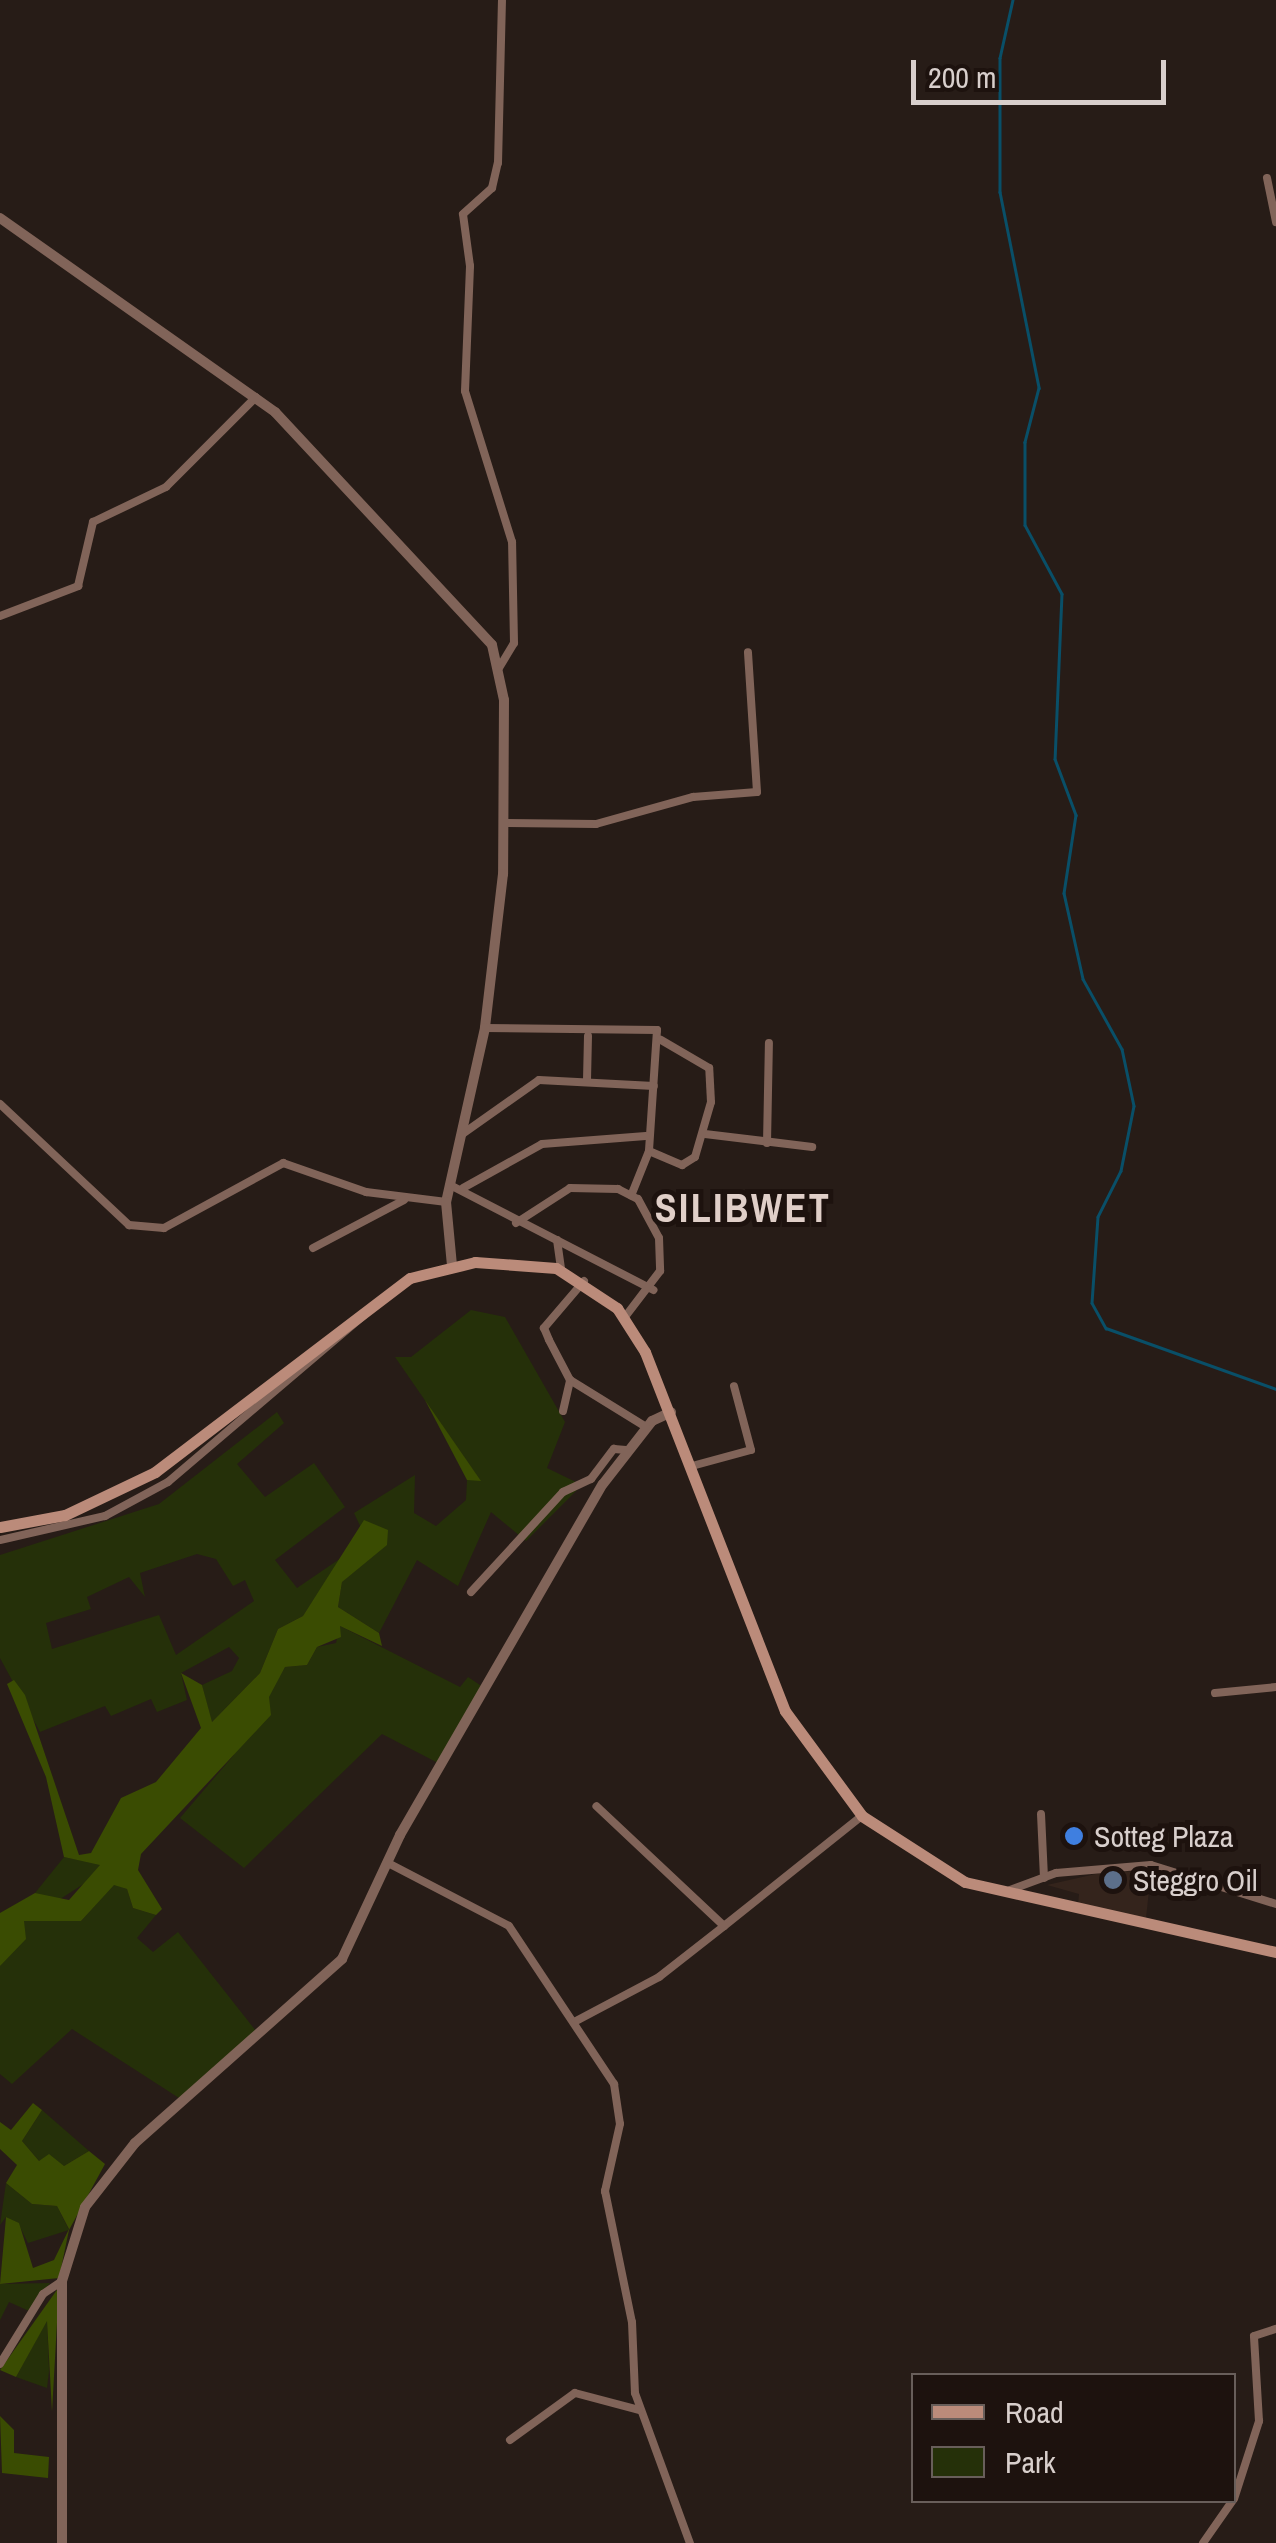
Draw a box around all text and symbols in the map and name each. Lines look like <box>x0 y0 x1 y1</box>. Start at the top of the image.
scale bar <box>916 40 1171 102</box>
text: 200 m <box>928 57 996 97</box>
district label: SILIBWET <box>655 1184 831 1232</box>
place label: Sotteg Plaza <box>1094 1818 1233 1854</box>
marker: Sotteg Plaza <box>1063 1825 1085 1847</box>
place label: Steggro Oil <box>1133 1862 1257 1898</box>
marker: Steggro Oil <box>1102 1869 1124 1891</box>
legend <box>911 2373 1236 2503</box>
text: Road <box>1005 2392 1064 2432</box>
text: Park <box>1005 2442 1056 2482</box>

